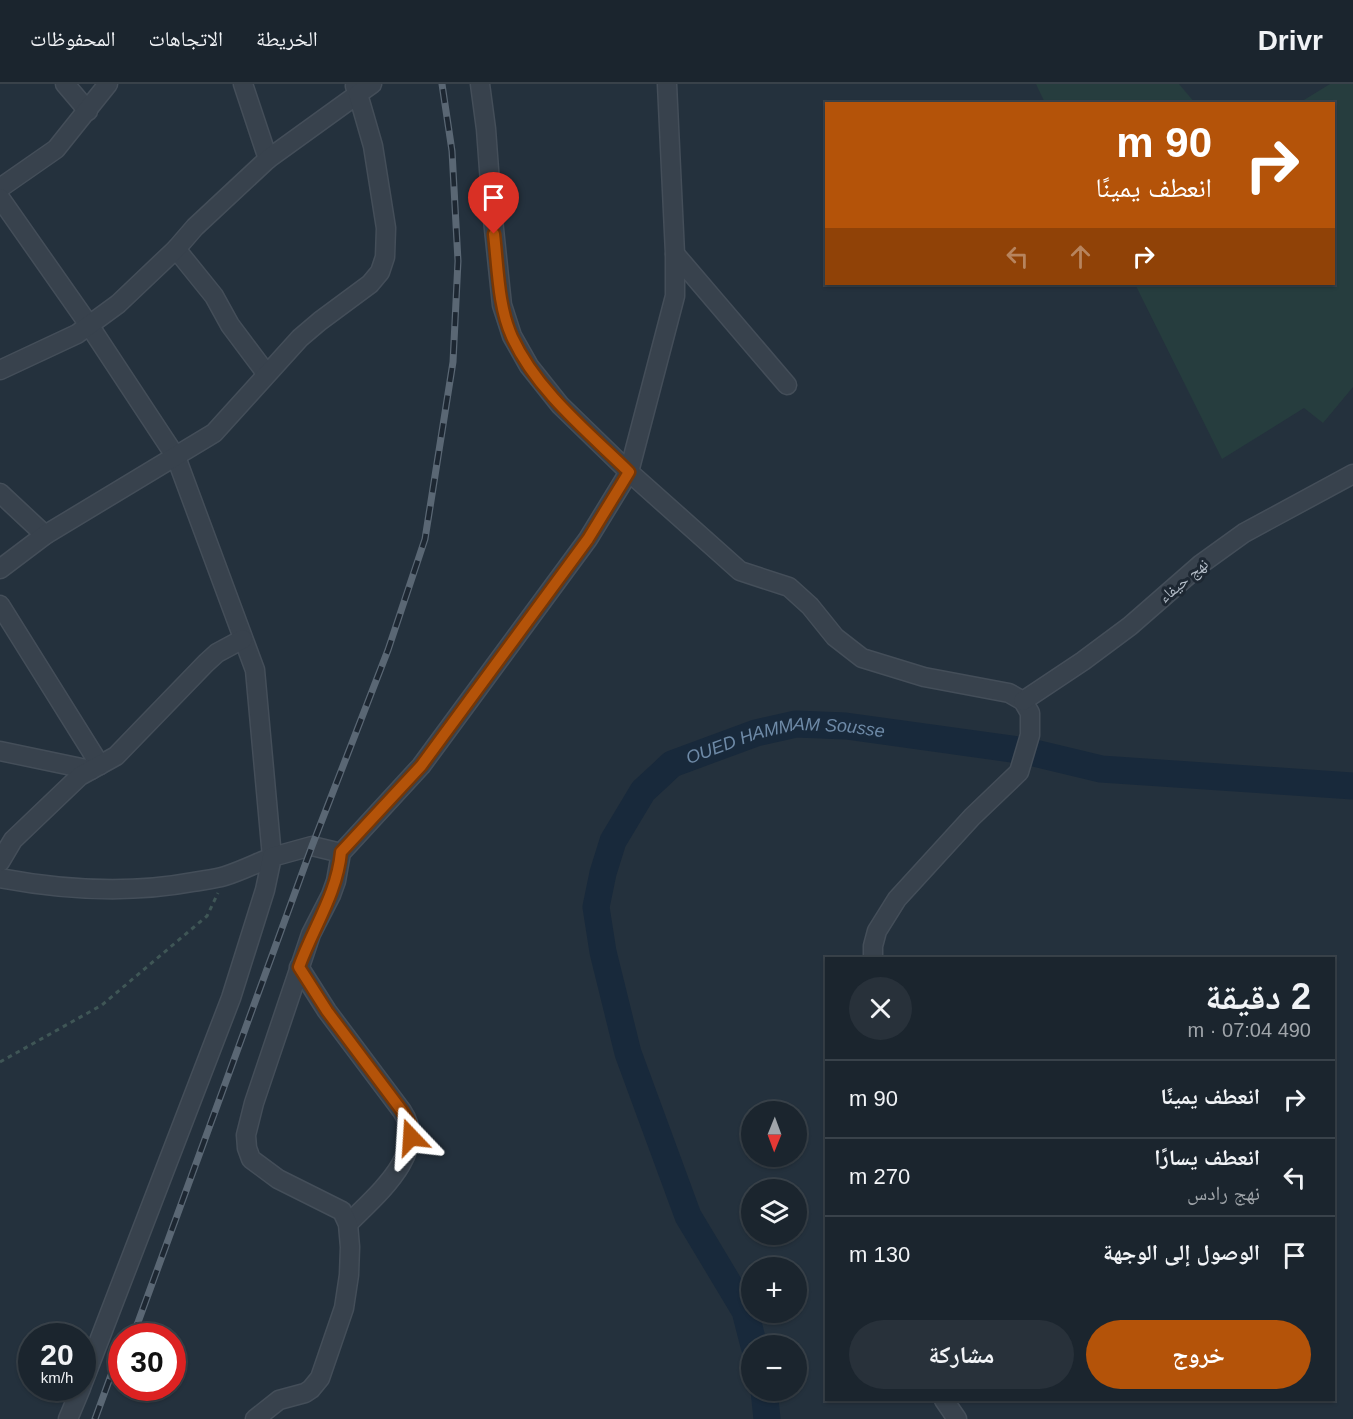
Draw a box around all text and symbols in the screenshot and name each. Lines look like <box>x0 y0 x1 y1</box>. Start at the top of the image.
text: Drivr <box>1258 25 1323 56</box>
text: المحفوظات <box>30 27 115 50</box>
text: الاتجاهات <box>148 27 223 50</box>
text: الخريطة <box>256 27 318 50</box>
text: 90 m <box>1116 119 1212 166</box>
icon: right <box>1233 126 1311 204</box>
pin <box>468 172 519 234</box>
text: انعطف يمينًا <box>1096 173 1212 203</box>
icon: arrive <box>477 181 510 214</box>
icon: left <box>1001 240 1034 273</box>
icon: ahead <box>1064 240 1097 273</box>
icon: right <box>1127 240 1160 273</box>
street label: نهج حيفاء <box>1155 555 1213 607</box>
water label: OUED HAMMAM Sousse <box>683 714 886 768</box>
text: 2 دقيقة <box>1205 976 1311 1017</box>
button: close <box>849 977 912 1040</box>
text: 490 m · 07:04 <box>1188 1019 1311 1041</box>
icon: right <box>1278 1083 1311 1116</box>
text: انعطف يمينًا <box>1161 1084 1260 1109</box>
text: 90 m <box>849 1086 898 1111</box>
north arrow <box>741 1101 807 1167</box>
map controls <box>741 1101 807 1401</box>
position arrow <box>379 1105 443 1169</box>
text: انعطف يسارًا <box>1154 1145 1260 1170</box>
icon: left <box>1278 1161 1311 1194</box>
text: 270 m <box>849 1164 910 1189</box>
button: layers <box>741 1179 807 1245</box>
text: نهج رادس <box>1187 1182 1260 1204</box>
icon: arrive <box>1278 1239 1311 1272</box>
text: الوصول إلى الوجهة <box>1103 1240 1260 1265</box>
text: 130 m <box>849 1242 910 1267</box>
button: + <box>741 1257 807 1323</box>
button: مشاركة <box>849 1320 1074 1389</box>
button: خروج <box>1086 1320 1311 1389</box>
speed limit sign: 30 <box>108 1323 186 1401</box>
button: − <box>741 1335 807 1401</box>
text: 20 <box>40 1338 74 1371</box>
text: km/h <box>41 1369 73 1386</box>

